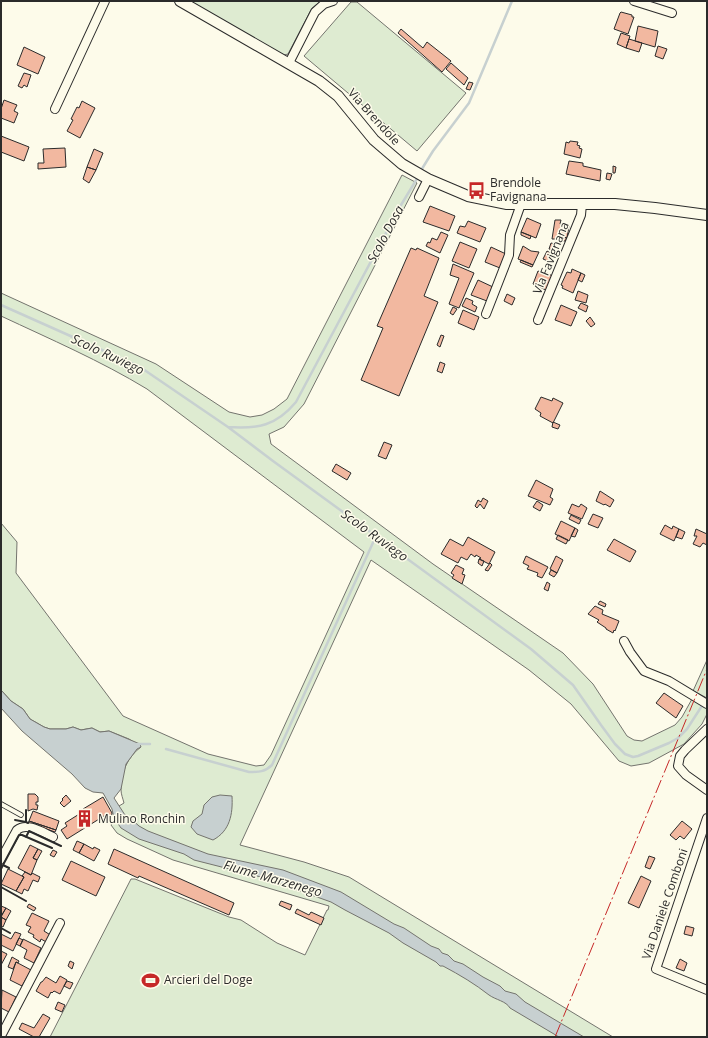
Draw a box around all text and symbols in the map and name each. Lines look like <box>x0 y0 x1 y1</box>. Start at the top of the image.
street label: Via Brendole <box>344 85 405 149</box>
place label: Brendole Favignana <box>490 174 546 205</box>
bus stop icon: Brendole Favignana <box>467 180 487 200</box>
water label: Scolo Dosa <box>362 202 408 266</box>
street label: Via Favignana <box>528 219 573 296</box>
water label: Scolo Ruviego <box>69 329 147 379</box>
water label: Scolo Ruviego <box>338 505 412 565</box>
building icon: Mulino Ronchin <box>75 809 95 829</box>
place label: Mulino Ronchin <box>98 810 185 827</box>
street label: Via Daniele Comboni <box>638 846 691 962</box>
water label: Fiume Marzenego <box>222 855 324 901</box>
sports icon: Arcieri del Doge <box>141 970 161 990</box>
place label: Arcieri del Doge <box>164 971 253 988</box>

